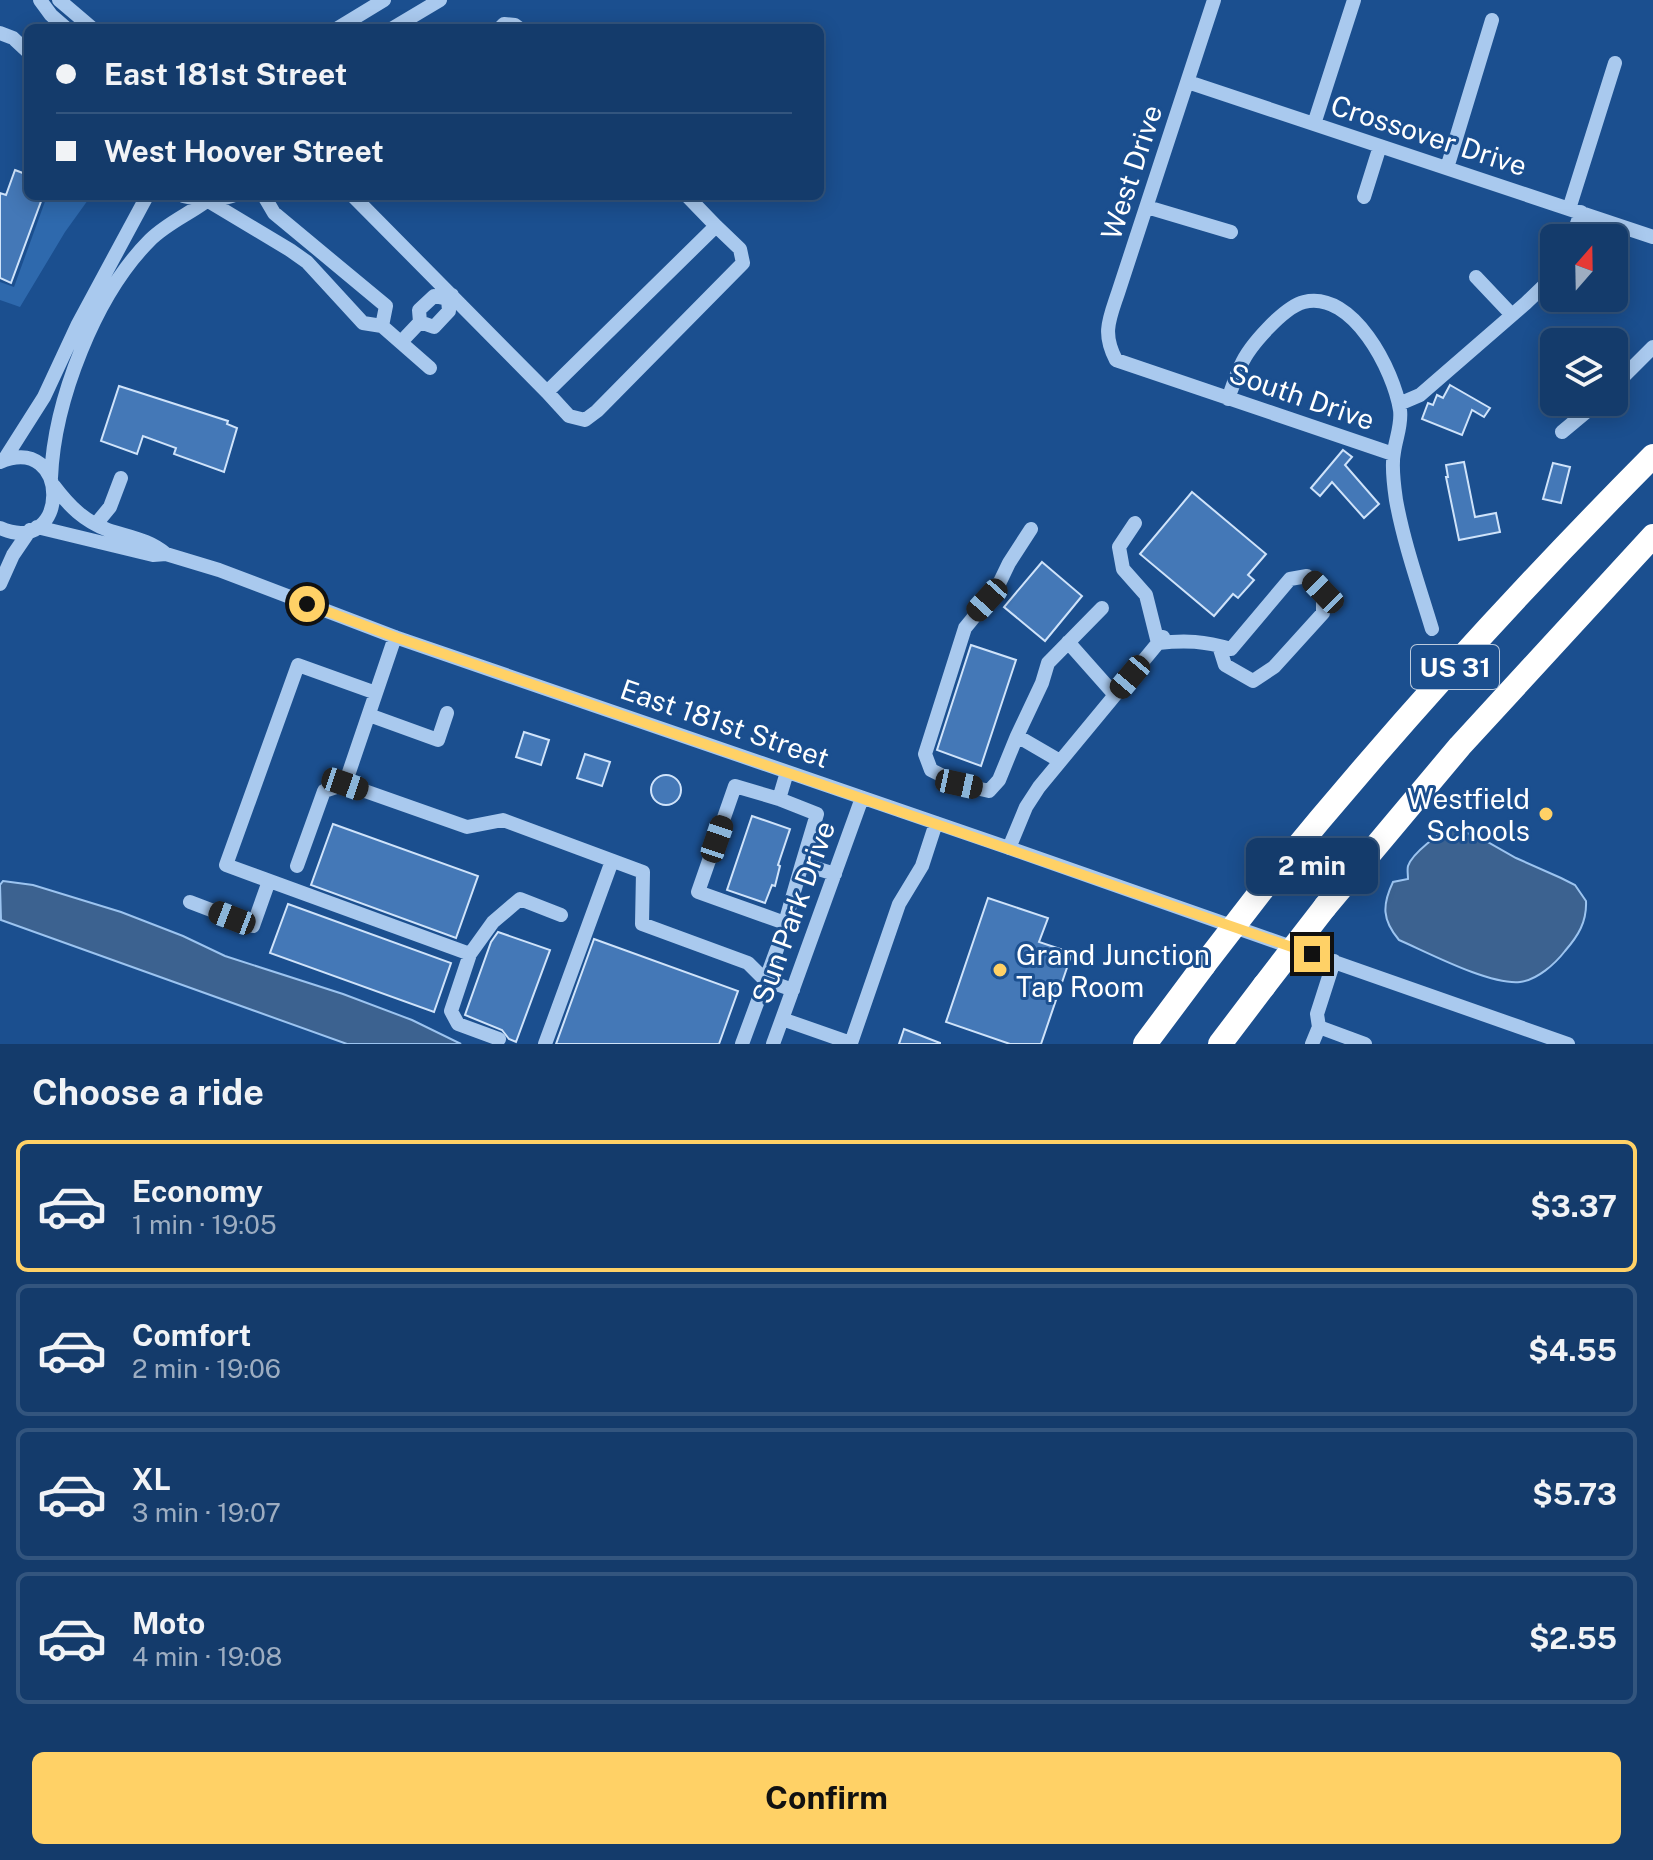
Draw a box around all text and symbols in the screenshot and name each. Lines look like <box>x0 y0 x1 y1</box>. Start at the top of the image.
text: East 181st Street <box>104 56 347 92</box>
street label: Crossover Drive <box>1327 88 1531 182</box>
street label: West Drive <box>1094 100 1168 244</box>
text: West Hoover Street <box>104 133 384 169</box>
north arrow <box>1540 224 1628 312</box>
map controls <box>1540 224 1628 416</box>
button: layers <box>1540 328 1628 416</box>
street label: South Drive <box>1225 356 1379 436</box>
car <box>1298 566 1348 618</box>
car <box>962 574 1012 626</box>
route start <box>289 586 325 622</box>
road number: US 31 <box>1411 645 1499 689</box>
car <box>1105 651 1155 703</box>
street label: East 181st Street <box>616 672 834 774</box>
car <box>318 765 372 803</box>
car <box>933 767 985 801</box>
place label: Westfield Schools <box>1407 782 1530 847</box>
marker: Westfield Schools <box>1537 805 1555 823</box>
car <box>698 812 736 866</box>
street label: Sun Park Drive <box>745 816 841 1008</box>
callout: 2 min <box>1246 838 1378 894</box>
text: 2 min <box>1278 850 1346 881</box>
car <box>205 898 259 938</box>
route end <box>1294 936 1330 972</box>
place label: Grand Junction Tap Room <box>1016 938 1210 1003</box>
marker: Grand Junction Tap Room <box>991 961 1009 979</box>
text: Choose a ride <box>32 1071 264 1113</box>
icon: car <box>36 1170 108 1242</box>
text: Economy <box>132 1173 263 1209</box>
text: $3.37 <box>1530 1188 1617 1224</box>
text: 1 min · 19:05 <box>132 1209 277 1240</box>
icon: car <box>36 1314 108 1386</box>
text: Comfort <box>132 1317 251 1353</box>
text: $4.55 <box>1528 1332 1617 1368</box>
text: 2 min · 19:06 <box>132 1353 281 1384</box>
icon: car <box>36 1458 108 1530</box>
text: XL <box>132 1461 171 1497</box>
text: $5.73 <box>1532 1476 1617 1512</box>
text: 3 min · 19:07 <box>132 1497 281 1528</box>
icon: car <box>36 1602 108 1674</box>
text: Moto <box>132 1605 205 1641</box>
text: $2.55 <box>1529 1620 1617 1656</box>
text: 4 min · 19:08 <box>132 1641 282 1672</box>
button: Confirm <box>32 1752 1621 1844</box>

